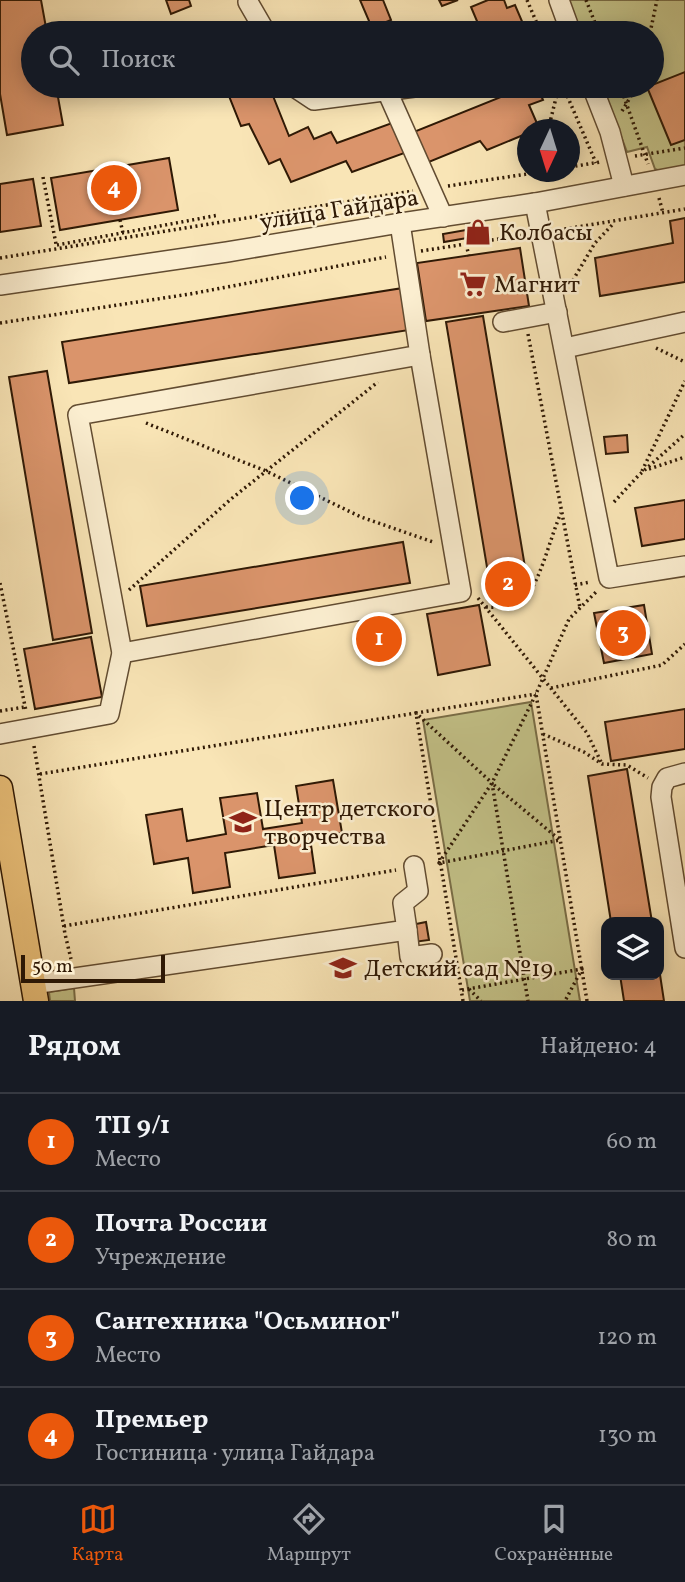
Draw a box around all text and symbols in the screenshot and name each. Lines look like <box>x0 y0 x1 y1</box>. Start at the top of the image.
search box <box>21 21 664 98</box>
icon: search <box>45 41 83 79</box>
text: Поиск <box>101 42 175 78</box>
north arrow <box>517 119 580 182</box>
pin: 4 <box>91 162 137 214</box>
street label: улица Гайдара <box>257 182 421 240</box>
shop icon: Колбасы <box>463 217 493 247</box>
place label: Колбасы <box>499 217 593 251</box>
supermarket icon: Магнит <box>458 269 488 299</box>
place label: Магнит <box>494 269 580 303</box>
your location <box>285 481 319 515</box>
pin: 2 <box>485 558 531 610</box>
pin: 3 <box>600 607 646 659</box>
pin: 1 <box>356 613 402 665</box>
place label: Центр детского творчества <box>264 793 435 855</box>
school or university icon: Центр детского творчества <box>228 807 258 837</box>
map controls <box>601 917 664 980</box>
button: layers <box>601 917 664 980</box>
scale bar <box>21 952 164 984</box>
school or university icon: Детский сад №19 <box>328 953 358 983</box>
place label: Детский сад №19 <box>364 953 553 987</box>
text: 50 m <box>32 954 73 980</box>
text: Рядом <box>28 1026 121 1068</box>
text: Найдено: 4 <box>540 1031 657 1063</box>
text: ТП 9/1 <box>95 1108 170 1144</box>
text: 1 <box>46 1126 56 1158</box>
text: 60 m <box>607 1126 657 1158</box>
text: Место <box>95 1144 161 1176</box>
text: Почта России <box>95 1206 267 1242</box>
text: 2 <box>45 1224 57 1256</box>
text: 80 m <box>607 1224 657 1256</box>
text: Учреждение <box>95 1242 226 1274</box>
text: Сантехника "Осьминог" <box>95 1304 400 1340</box>
text: 3 <box>45 1322 57 1354</box>
text: 120 m <box>597 1322 657 1354</box>
text: Место <box>95 1340 161 1372</box>
text: Премьер <box>95 1402 208 1438</box>
text: 4 <box>44 1420 58 1452</box>
text: 130 m <box>598 1420 657 1452</box>
text: Гостиница · улица Гайдара <box>95 1438 375 1470</box>
tab: Карта <box>72 1500 123 1568</box>
tab: Маршрут <box>267 1500 351 1568</box>
tab: Сохранённые <box>495 1500 613 1568</box>

